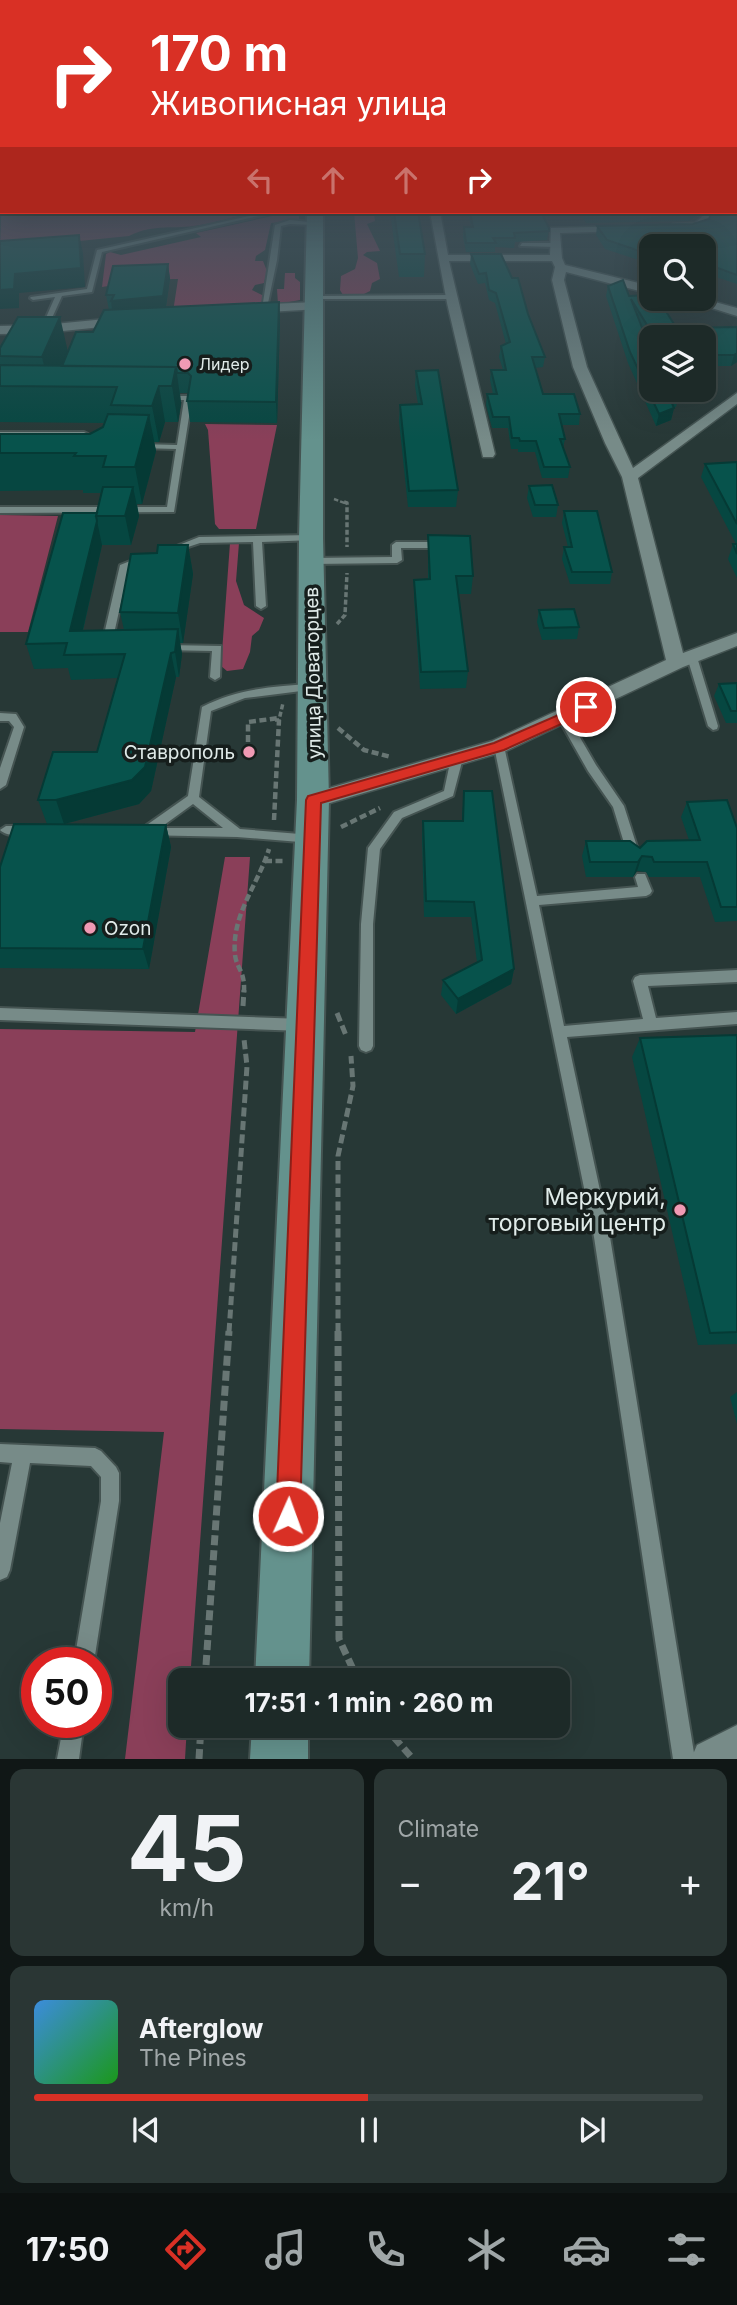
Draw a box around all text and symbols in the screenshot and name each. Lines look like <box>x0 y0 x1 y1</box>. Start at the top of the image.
text: 170 m <box>150 24 288 83</box>
icon: right <box>35 28 126 119</box>
text: Живописная улица <box>150 84 447 123</box>
icon: left <box>241 161 279 199</box>
icon: ahead <box>314 161 352 199</box>
icon: ahead <box>387 161 425 199</box>
icon: right <box>460 161 498 199</box>
map controls <box>639 234 716 402</box>
button: search <box>639 234 716 311</box>
button: layers <box>639 325 716 402</box>
place label: Лидер <box>199 354 250 374</box>
marker: Лидер <box>177 356 193 372</box>
street label: улица Доваторцев <box>300 587 326 759</box>
pin <box>556 677 616 737</box>
icon: arrive <box>567 688 605 726</box>
place label: Ставрополь <box>124 741 235 764</box>
marker: Ставрополь <box>241 744 257 760</box>
place label: Ozon <box>104 917 151 940</box>
marker: Ozon <box>82 920 98 936</box>
place label: Меркурий, торговый центр <box>488 1183 666 1237</box>
marker: Меркурий, торговый центр <box>672 1202 688 1218</box>
position arrow <box>251 1479 325 1553</box>
speed limit sign: 50 <box>21 1647 112 1738</box>
text: 17:51 · 1 min · 260 m <box>245 1687 493 1718</box>
text: 45 <box>127 1793 247 1903</box>
text: Climate <box>398 1815 479 1843</box>
text: 21° <box>511 1850 590 1913</box>
text: − <box>398 1859 423 1905</box>
text: + <box>678 1859 703 1905</box>
text: km/h <box>159 1894 214 1922</box>
text: Afterglow <box>139 2013 263 2044</box>
text: The Pines <box>139 2044 247 2072</box>
icon: previous <box>127 2111 165 2149</box>
icon: pause <box>350 2111 388 2149</box>
icon: next <box>573 2111 611 2149</box>
icon: directions <box>161 2225 210 2274</box>
icon: music <box>261 2225 310 2274</box>
icon: phone <box>361 2225 410 2274</box>
icon: climate <box>462 2225 511 2274</box>
icon: car <box>562 2225 611 2274</box>
icon: filters <box>662 2225 711 2274</box>
text: 17:50 <box>26 2230 110 2269</box>

